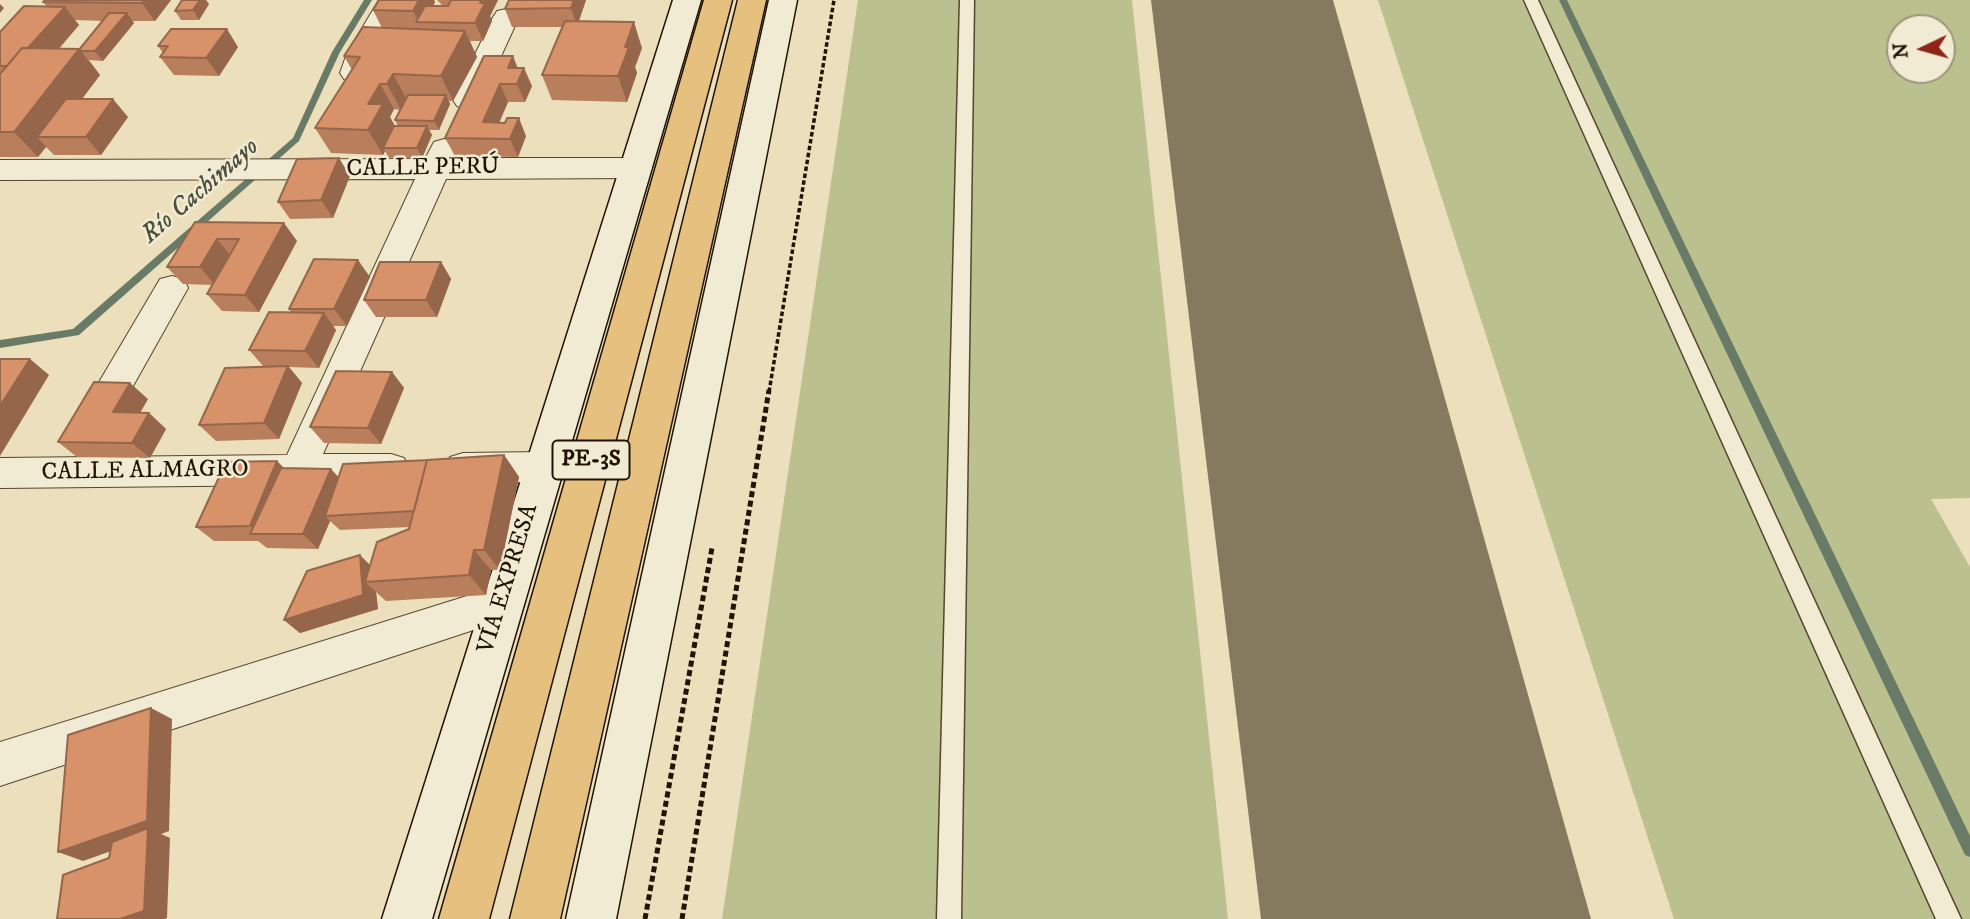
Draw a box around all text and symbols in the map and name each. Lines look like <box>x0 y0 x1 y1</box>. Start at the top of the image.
north arrow <box>1886 14 1956 84</box>
text: N <box>1889 42 1914 59</box>
water label: Río Cachimayo <box>136 132 266 252</box>
street label: CALLE PERÚ <box>346 153 500 185</box>
road number: PE-3S <box>552 440 630 480</box>
street label: CALLE ALMAGRO <box>41 456 249 488</box>
street label: VÍA EXPRESA <box>473 501 545 657</box>

